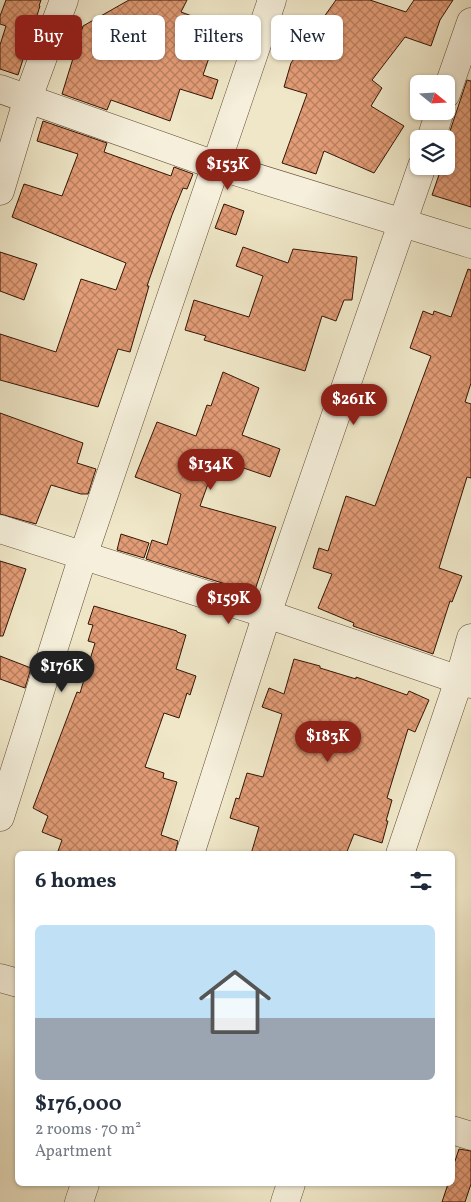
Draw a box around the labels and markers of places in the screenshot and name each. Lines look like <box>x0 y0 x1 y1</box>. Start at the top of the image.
pin: $153K <box>193 148 263 191</box>
pin: $261K <box>319 384 389 426</box>
pin: $134K <box>176 448 246 491</box>
pin: $159K <box>194 582 264 625</box>
pin: $176K <box>27 650 97 693</box>
pin: $183K <box>293 720 363 763</box>

